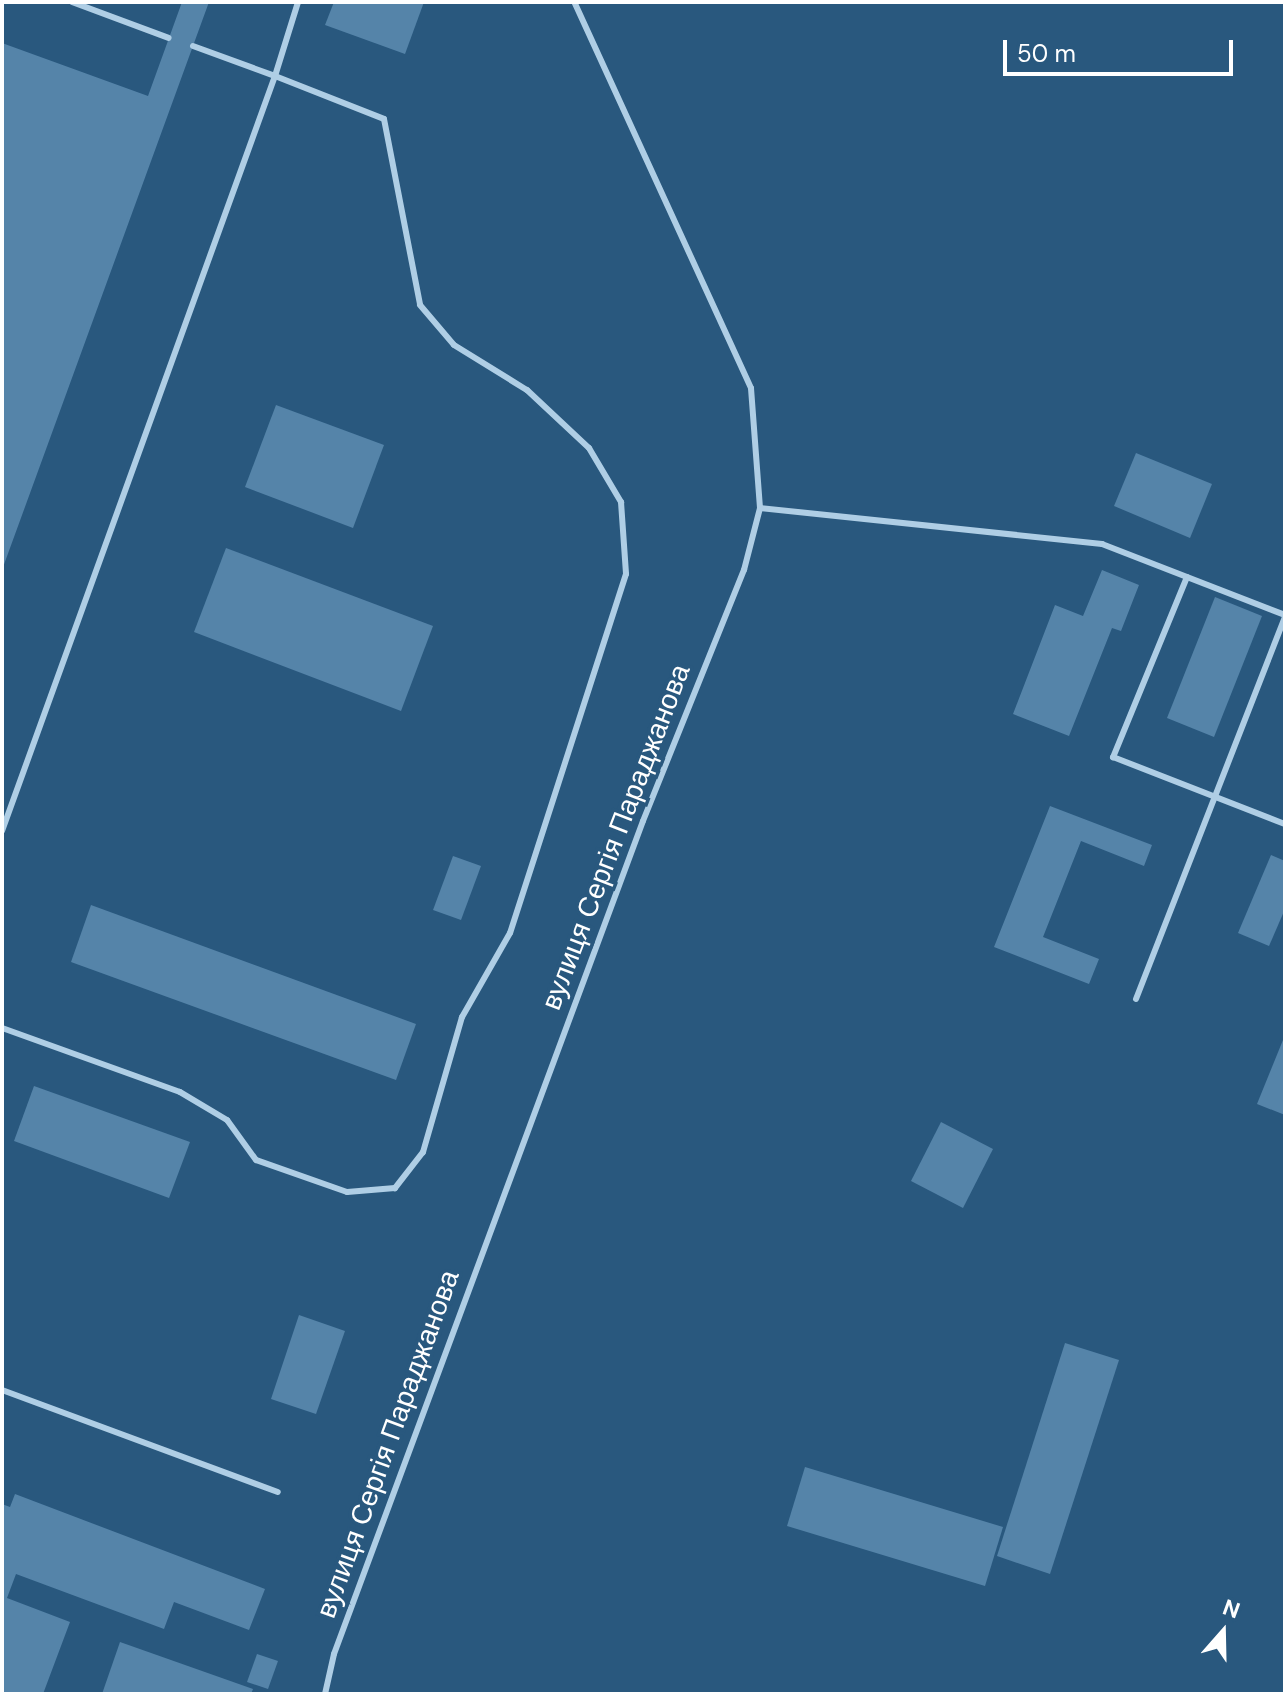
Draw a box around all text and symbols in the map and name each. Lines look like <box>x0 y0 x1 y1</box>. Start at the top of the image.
scale bar <box>1007 24 1237 74</box>
text: 50 m <box>1017 38 1076 69</box>
street label: вулиця Сергія Параджанова <box>534 660 698 1014</box>
street label: вулиця Сергія Параджанова <box>309 1266 467 1622</box>
north arrow <box>1183 1592 1263 1672</box>
text: N <box>1219 1593 1244 1625</box>

